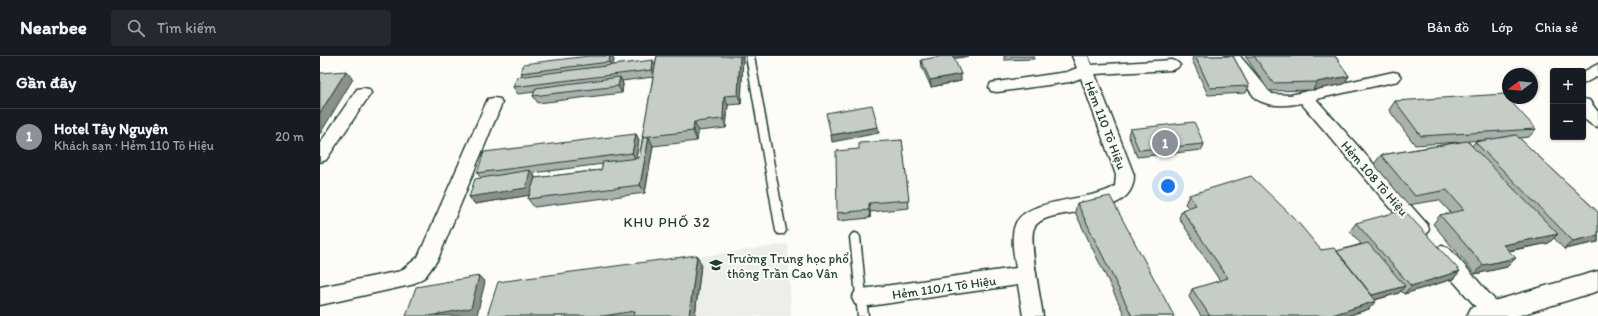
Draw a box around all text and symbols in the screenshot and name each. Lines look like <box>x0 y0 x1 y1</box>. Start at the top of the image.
search box <box>111 10 391 46</box>
text: Nearbee <box>20 16 87 39</box>
icon: search <box>125 17 147 39</box>
text: Tìm kiếm <box>157 19 216 37</box>
text: Bản đồ <box>1427 19 1469 36</box>
text: Lớp <box>1491 19 1513 36</box>
text: Chia sẻ <box>1535 19 1578 36</box>
north arrow <box>1502 68 1538 104</box>
map controls <box>1550 68 1586 140</box>
button: + <box>1550 68 1586 104</box>
text: Gần đây <box>16 72 76 92</box>
street label: Hẻm 110 Tô Hiệu <box>1082 79 1129 171</box>
button: − <box>1550 104 1586 140</box>
text: Hotel Tây Nguyên <box>54 120 168 138</box>
pin: 1 <box>1152 128 1178 158</box>
text: 1 <box>26 129 32 144</box>
text: 20 m <box>275 129 304 144</box>
text: Khách sạn · Hẻm 110 Tô Hiệu <box>54 138 214 153</box>
street label: Hẻm 108 Tô Hiệu <box>1338 138 1411 219</box>
your location <box>1158 176 1178 196</box>
district label: KHU PHỐ 32 <box>623 214 711 231</box>
place label: Trường Trung học phổ thông Trần Cao Vân <box>727 251 849 281</box>
school or university icon: Trường Trung học phổ thông Trần Cao Vân <box>708 257 724 273</box>
street label: Hẻm 110/1 Tô Hiệu <box>891 273 997 302</box>

